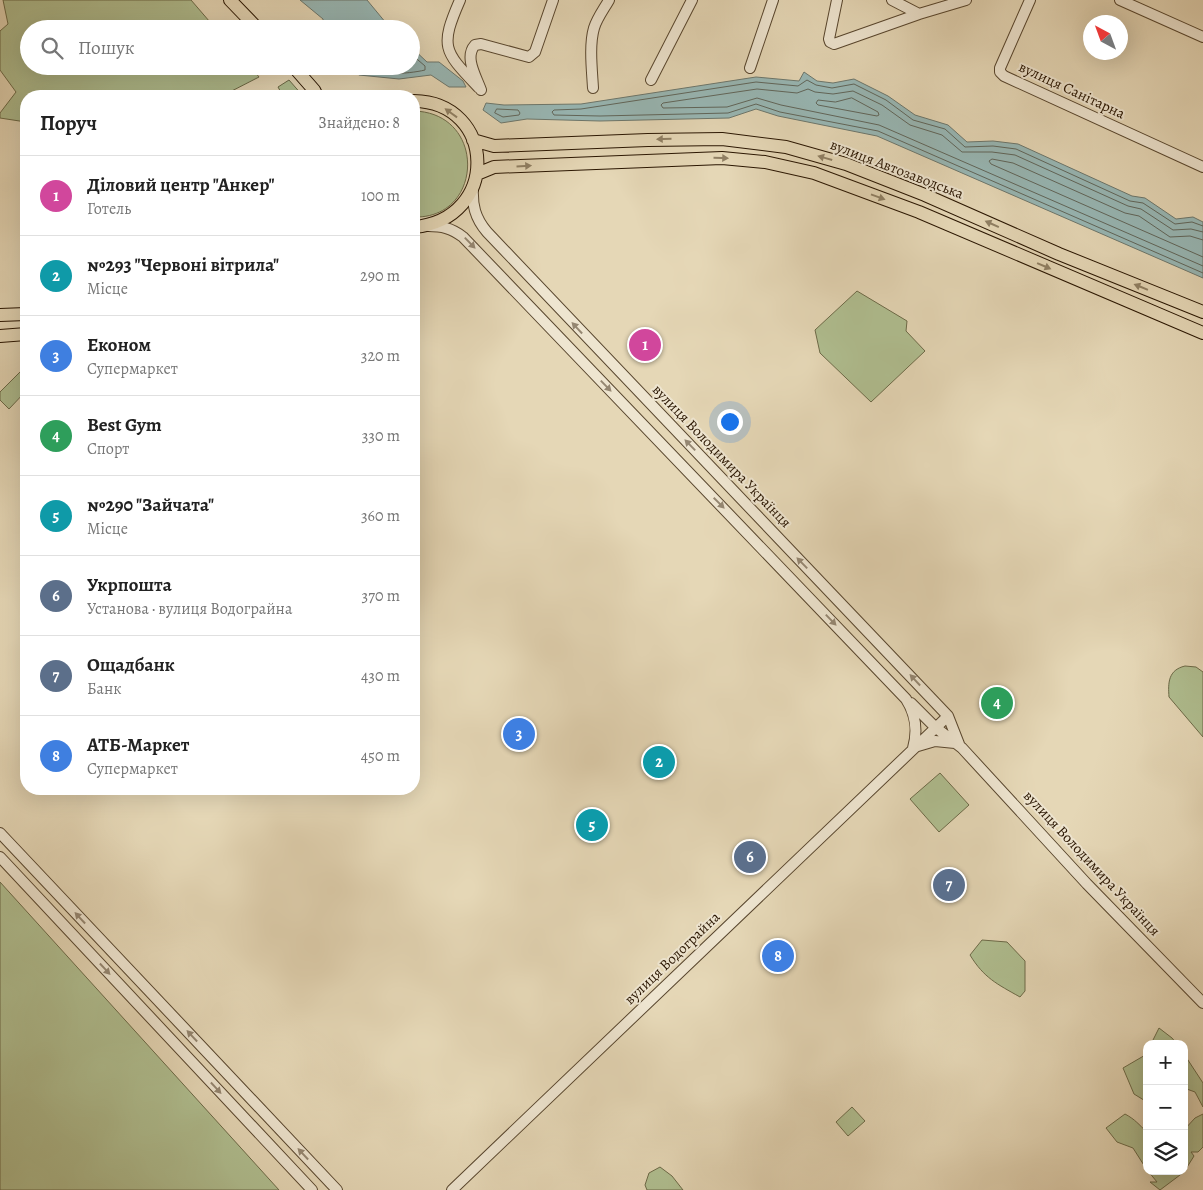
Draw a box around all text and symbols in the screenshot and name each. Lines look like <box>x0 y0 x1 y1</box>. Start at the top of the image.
north arrow <box>1083 15 1128 60</box>
search box <box>20 20 420 75</box>
icon: search <box>38 34 66 62</box>
text: Пошук <box>78 35 135 61</box>
street label: вулиця Санітарна <box>1016 57 1128 123</box>
one-way arrow <box>444 108 458 118</box>
text: Поруч <box>40 109 97 137</box>
text: Знайдено: 8 <box>318 112 400 134</box>
street label: вулиця Автозаводська <box>827 134 967 204</box>
one-way arrow <box>656 136 672 144</box>
one-way arrow <box>817 153 832 161</box>
one-way arrow <box>714 155 730 163</box>
one-way arrow <box>516 161 532 169</box>
text: Діловий центр "Анкер" <box>87 172 275 198</box>
text: 1 <box>53 185 59 207</box>
text: 100 m <box>361 185 400 207</box>
one-way arrow <box>871 193 886 201</box>
text: Готель <box>87 198 131 220</box>
one-way arrow <box>985 220 999 228</box>
one-way arrow <box>464 237 476 249</box>
text: №293 "Червоні вітрила" <box>87 252 279 278</box>
one-way arrow <box>1037 263 1051 271</box>
text: 2 <box>52 265 60 287</box>
text: 290 m <box>360 265 400 287</box>
text: Місце <box>87 278 128 300</box>
one-way arrow <box>1134 283 1149 290</box>
one-way arrow <box>571 322 583 334</box>
pin: 1 <box>629 326 661 364</box>
text: Економ <box>87 332 151 358</box>
text: 3 <box>53 345 59 367</box>
text: 320 m <box>361 345 400 367</box>
text: Супермаркет <box>87 358 178 380</box>
one-way arrow <box>600 380 612 392</box>
street label: вулиця Володимира Українця <box>648 380 796 532</box>
your location <box>717 409 743 435</box>
text: Best Gym <box>87 412 162 438</box>
text: 4 <box>52 425 60 447</box>
text: 330 m <box>362 425 400 447</box>
text: Спорт <box>87 438 129 460</box>
one-way arrow <box>684 440 696 452</box>
text: №290 "Зайчата" <box>87 492 214 518</box>
one-way arrow <box>713 497 725 509</box>
text: 5 <box>53 505 59 527</box>
text: 360 m <box>361 505 400 527</box>
text: Місце <box>87 518 128 540</box>
one-way arrow <box>796 557 808 569</box>
text: Укрпошта <box>87 572 172 598</box>
text: 6 <box>52 585 60 607</box>
text: 370 m <box>362 585 400 607</box>
text: Установа · вулиця Водограйна <box>87 598 292 620</box>
one-way arrow <box>825 614 837 626</box>
text: Ощадбанк <box>87 652 175 678</box>
text: 7 <box>53 665 59 687</box>
text: 430 m <box>361 665 400 687</box>
one-way arrow <box>909 674 921 686</box>
text: Банк <box>87 678 122 700</box>
pin: 4 <box>981 684 1013 722</box>
pin: 3 <box>503 715 535 753</box>
text: АТБ-Маркет <box>87 732 189 758</box>
pin: 2 <box>643 743 675 781</box>
text: 8 <box>52 745 60 767</box>
text: 450 m <box>361 745 400 767</box>
text: Супермаркет <box>87 758 178 780</box>
street label: вулиця Володимира Українця <box>1019 786 1165 940</box>
pin: 5 <box>576 806 608 844</box>
pin: 6 <box>734 838 766 876</box>
pin: 7 <box>933 866 965 904</box>
street label: вулиця Водограйна <box>620 907 724 1009</box>
one-way arrow <box>74 912 86 924</box>
pin: 8 <box>762 937 794 975</box>
one-way arrow <box>99 963 111 975</box>
one-way arrow <box>186 1030 198 1042</box>
map controls <box>1143 1040 1188 1175</box>
button: + <box>1143 1040 1188 1085</box>
one-way arrow <box>210 1082 222 1094</box>
button: − <box>1143 1085 1188 1130</box>
button: layers <box>1143 1130 1188 1175</box>
one-way arrow <box>297 1149 309 1161</box>

